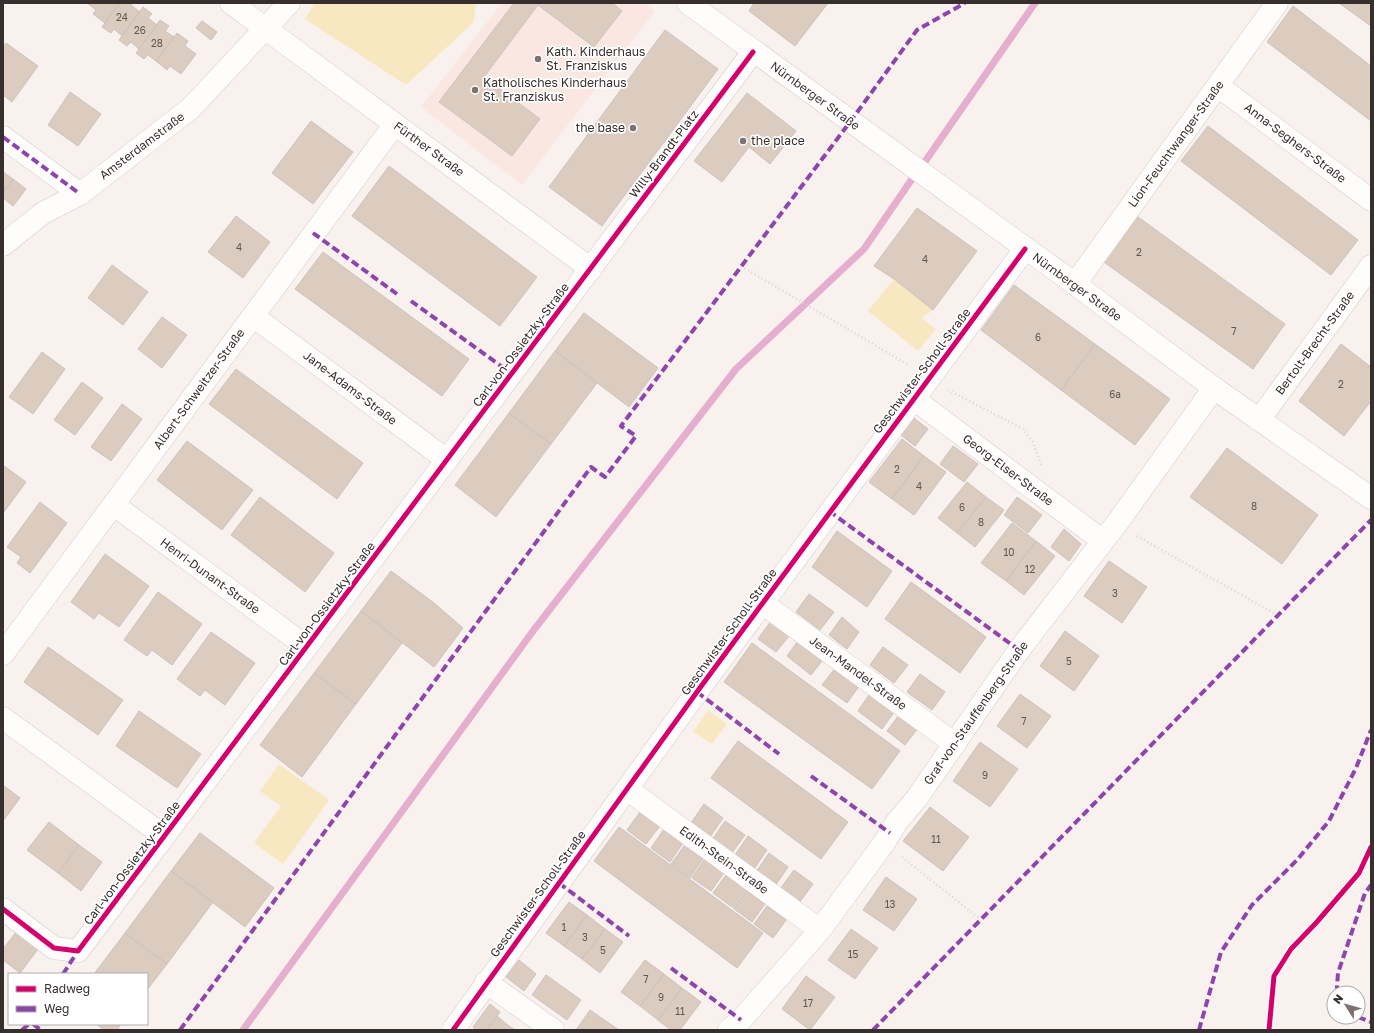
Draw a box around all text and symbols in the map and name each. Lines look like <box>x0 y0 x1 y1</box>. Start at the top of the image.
house number: 24 <box>116 11 128 23</box>
house number: 26 <box>134 24 146 36</box>
house number: 28 <box>151 37 163 49</box>
place label: Kath. Kinderhaus St. Franziskus <box>546 44 645 73</box>
marker: Kath. Kinderhaus St. Franziskus <box>533 54 543 64</box>
street label: Nürnberger Straße <box>768 58 863 133</box>
place label: Katholisches Kinderhaus St. Franziskus <box>483 75 627 104</box>
street label: Lion-Feuchtwanger-Straße <box>1125 77 1227 210</box>
marker: Katholisches Kinderhaus St. Franziskus <box>470 85 480 95</box>
street label: Anna-Seghers-Straße <box>1241 99 1349 186</box>
street label: Willy-Brandt-Platz <box>626 107 701 201</box>
street label: Amsterdamstraße <box>96 109 187 182</box>
street label: Fürther Straße <box>391 118 468 179</box>
place label: the base <box>575 120 625 135</box>
marker: the base <box>628 123 638 133</box>
place label: the place <box>751 133 805 148</box>
marker: the place <box>738 136 748 146</box>
house number: 4 <box>236 241 242 253</box>
house number: 2 <box>1136 246 1142 258</box>
street label: Nürnberger Straße <box>1030 249 1125 324</box>
house number: 4 <box>922 253 928 265</box>
street label: Carl-von-Ossietzky-Straße <box>469 280 572 410</box>
street label: Bertolt-Brecht-Straße <box>1272 288 1357 398</box>
street label: Geschwister-Scholl-Straße <box>870 305 974 436</box>
street label: Albert-Schweitzer-Straße <box>150 325 247 452</box>
house number: 7 <box>1231 325 1237 337</box>
house number: 6 <box>1035 331 1041 343</box>
street label: Jane-Adams-Straße <box>300 347 400 428</box>
house number: 2 <box>1338 378 1344 390</box>
house number: 6a <box>1109 388 1121 400</box>
street label: Georg-Elser-Straße <box>960 431 1057 509</box>
house number: 2 <box>894 463 900 475</box>
house number: 4 <box>916 480 922 492</box>
house number: 8 <box>1251 500 1257 512</box>
house number: 6 <box>959 501 965 513</box>
house number: 8 <box>978 516 984 528</box>
street label: Henri-Dunant-Straße <box>157 534 263 617</box>
street label: Carl-von-Ossietzky-Straße <box>275 539 378 669</box>
house number: 10 <box>1003 546 1015 558</box>
house number: 12 <box>1025 563 1036 575</box>
street label: Geschwister-Scholl-Straße <box>677 565 780 698</box>
house number: 3 <box>1112 587 1118 599</box>
street label: Jean-Mandel-Straße <box>807 632 910 713</box>
street label: Graf-von-Stauffenberg-Straße <box>920 638 1031 787</box>
house number: 5 <box>1066 655 1072 667</box>
house number: 7 <box>1021 715 1027 727</box>
house number: 9 <box>982 769 988 781</box>
street label: Carl-von-Ossietzky-Straße <box>80 798 183 928</box>
street label: Edith-Stein-Straße <box>677 822 772 897</box>
street label: Geschwister-Scholl-Straße <box>486 827 589 960</box>
house number: 11 <box>931 833 941 845</box>
house number: 13 <box>885 898 895 910</box>
house number: 1 <box>562 921 567 933</box>
house number: 3 <box>582 931 588 943</box>
house number: 5 <box>600 944 606 956</box>
house number: 15 <box>848 948 859 960</box>
legend <box>8 973 148 1025</box>
house number: 7 <box>643 973 649 985</box>
text: Radweg <box>44 981 90 996</box>
north arrow <box>1326 985 1366 1025</box>
house number: 9 <box>658 991 664 1003</box>
text: N <box>1330 991 1345 1006</box>
house number: 17 <box>803 997 813 1009</box>
text: Weg <box>44 1001 69 1016</box>
house number: 11 <box>675 1005 685 1017</box>

